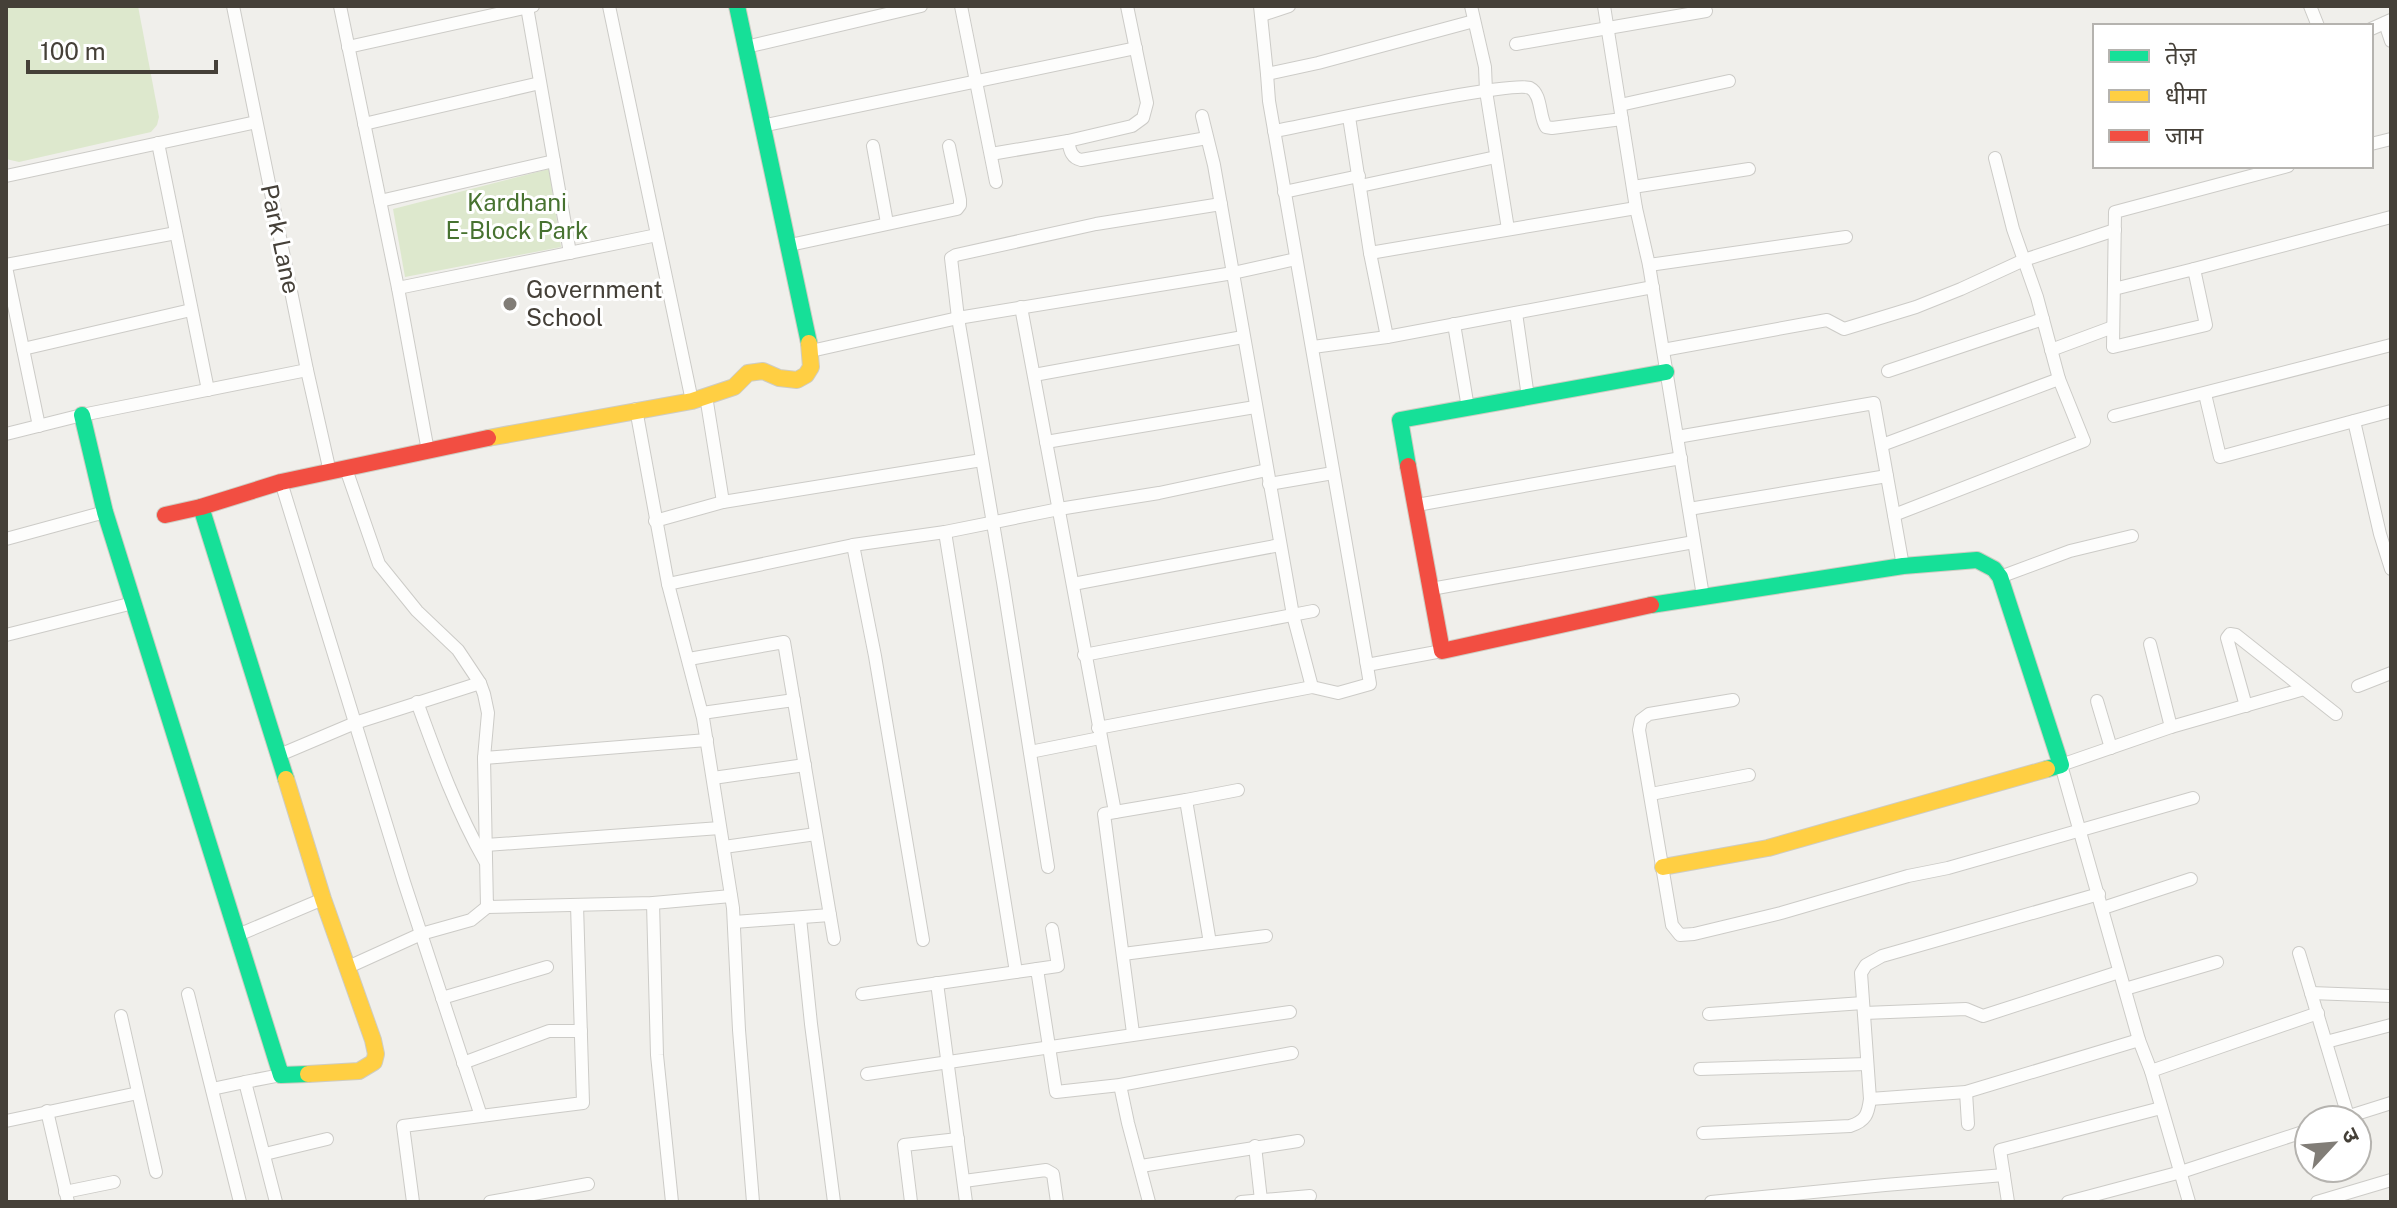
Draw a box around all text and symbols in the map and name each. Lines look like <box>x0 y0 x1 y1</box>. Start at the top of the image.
scale bar <box>28 24 216 74</box>
legend <box>2093 24 2373 168</box>
text: 100 m <box>40 37 106 65</box>
text: तेज़ <box>2165 41 2198 69</box>
text: धीमा <box>2165 81 2207 109</box>
text: जाम <box>2165 121 2204 149</box>
street label: Park Lane <box>256 181 306 296</box>
park label: Kardhani E-Block Park <box>445 188 589 244</box>
place label: Government School <box>526 275 663 331</box>
marker: Government School <box>501 295 519 313</box>
north arrow <box>2293 1104 2373 1184</box>
text: उ <box>2336 1124 2366 1148</box>

